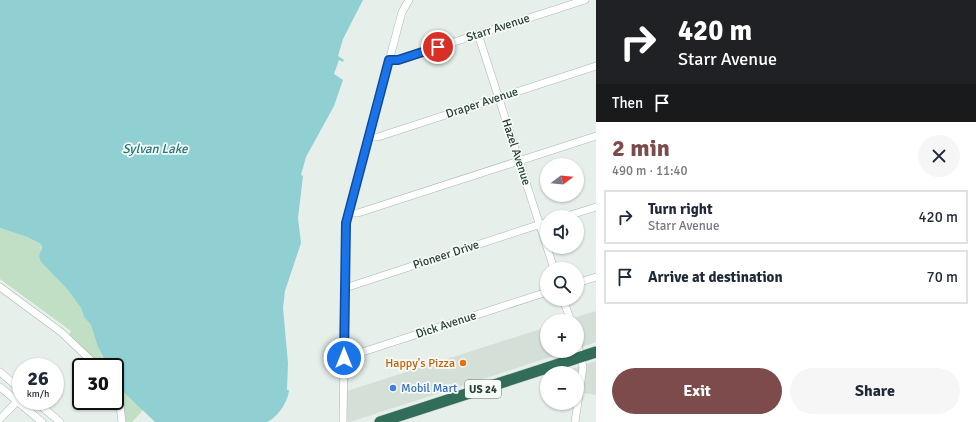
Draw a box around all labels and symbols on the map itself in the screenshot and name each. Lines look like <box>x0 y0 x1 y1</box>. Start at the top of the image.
street label: Starr Avenue <box>464 11 532 45</box>
pin <box>421 30 455 64</box>
street label: Draper Avenue <box>444 84 520 122</box>
street label: Hazel Avenue <box>498 117 534 187</box>
water label: Sylvan Lake <box>122 141 189 157</box>
north arrow <box>540 158 584 202</box>
street label: Pioneer Drive <box>411 237 481 273</box>
street label: Dick Avenue <box>414 308 478 342</box>
position arrow <box>323 337 365 379</box>
place label: Happy's Pizza <box>385 356 455 371</box>
speed limit sign: 30 <box>72 358 124 410</box>
marker: Happy's Pizza <box>458 358 468 368</box>
road number: US 24 <box>465 380 501 398</box>
place label: Mobil Mart <box>401 381 457 396</box>
marker: Mobil Mart <box>388 383 398 393</box>

